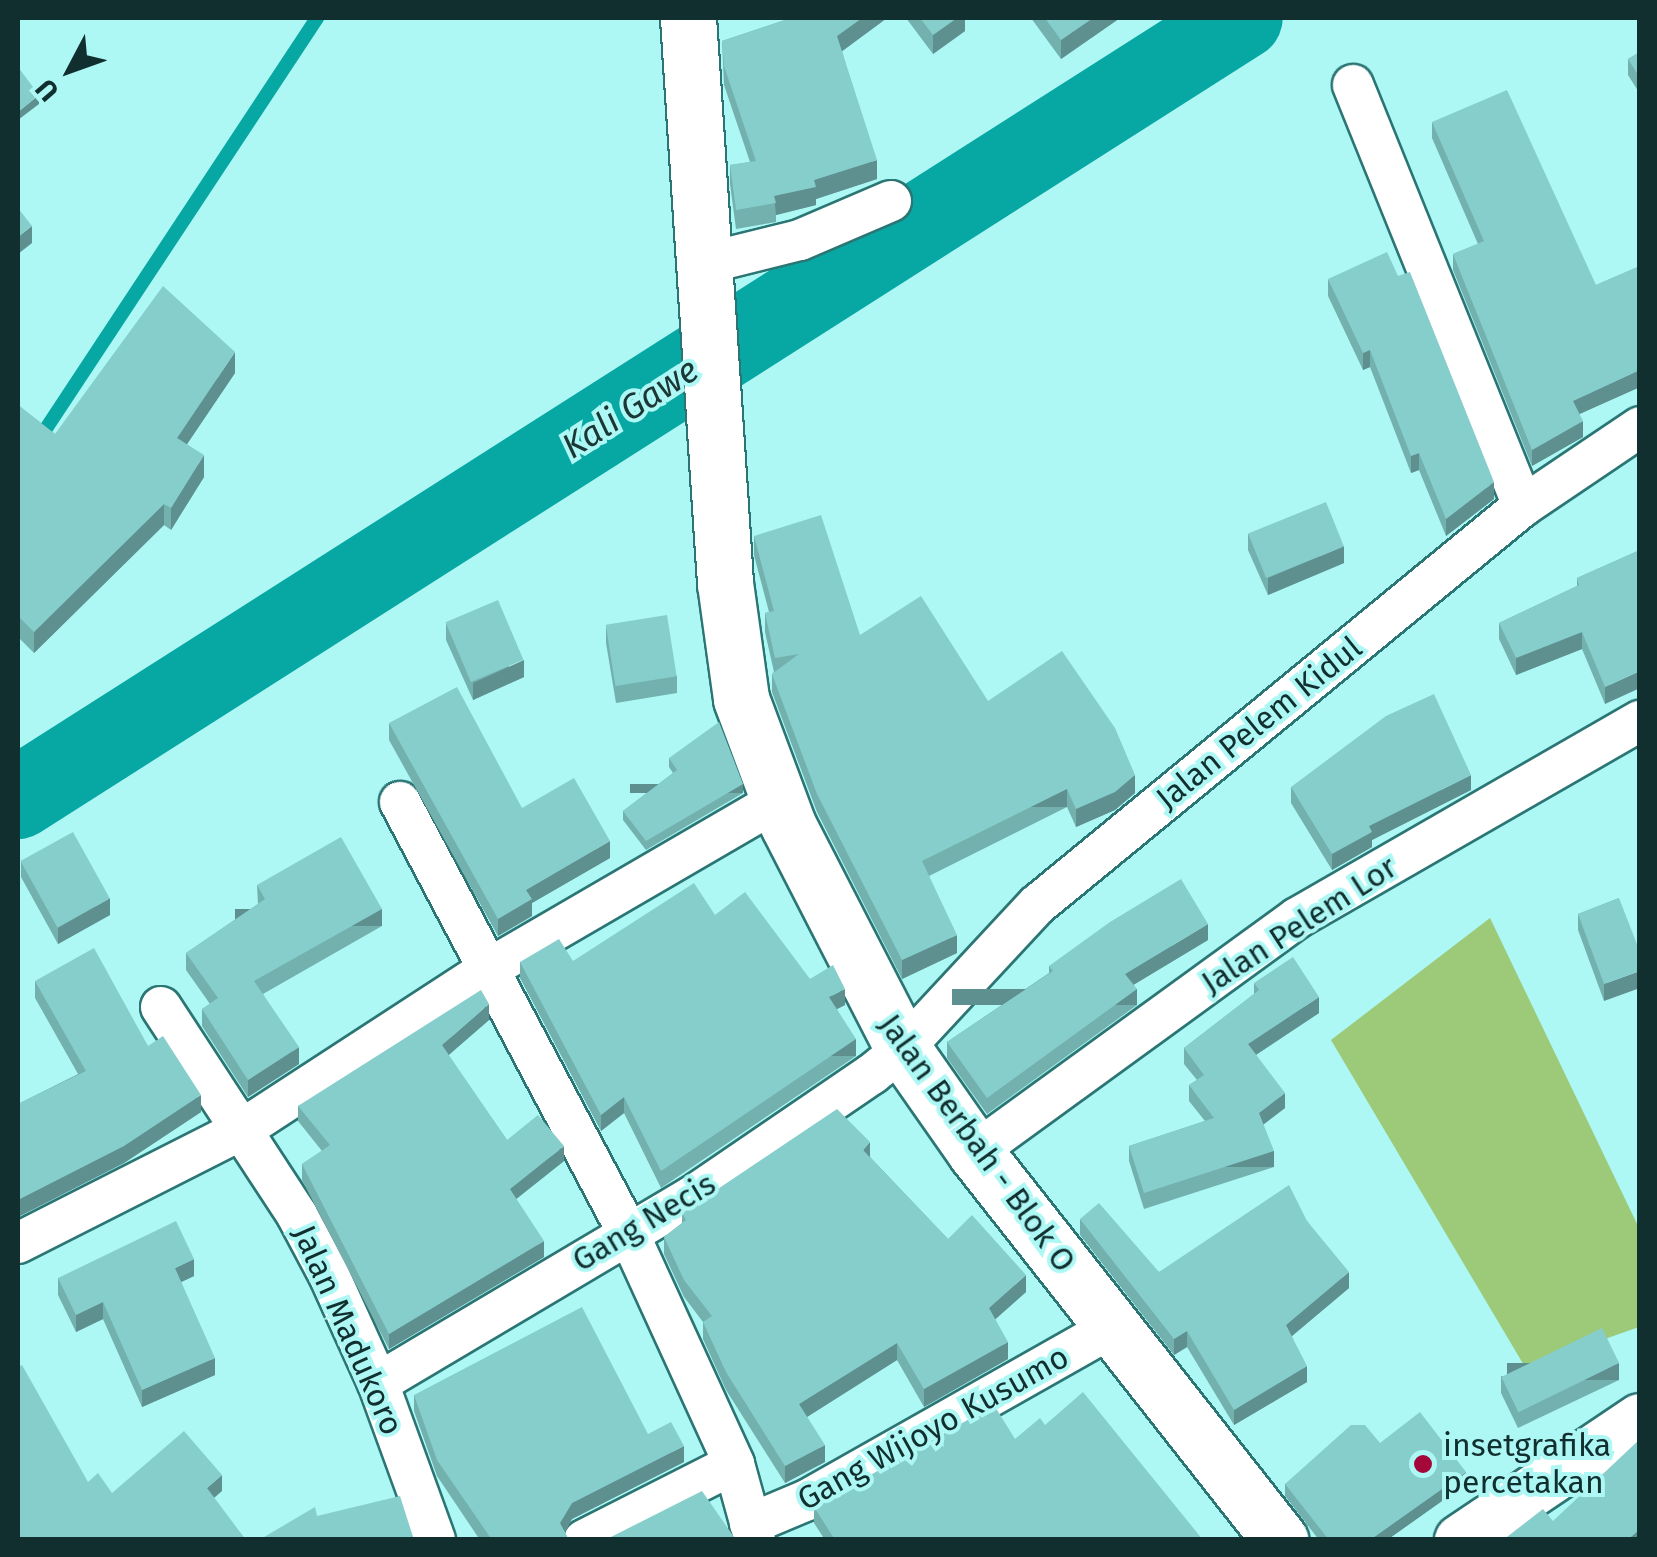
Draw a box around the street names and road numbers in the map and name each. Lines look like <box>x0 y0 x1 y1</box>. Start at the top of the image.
street label: Jalan Pelem Kidul <box>1148 628 1370 818</box>
street label: Jalan Pelem Lor <box>1194 848 1404 1002</box>
street label: Jalan Berbah - Blok O <box>871 1007 1083 1279</box>
street label: Gang Necis <box>566 1164 722 1280</box>
street label: Jalan Madukoro <box>285 1219 411 1441</box>
street label: Gang Wijoyo Kusumo <box>791 1337 1075 1519</box>

